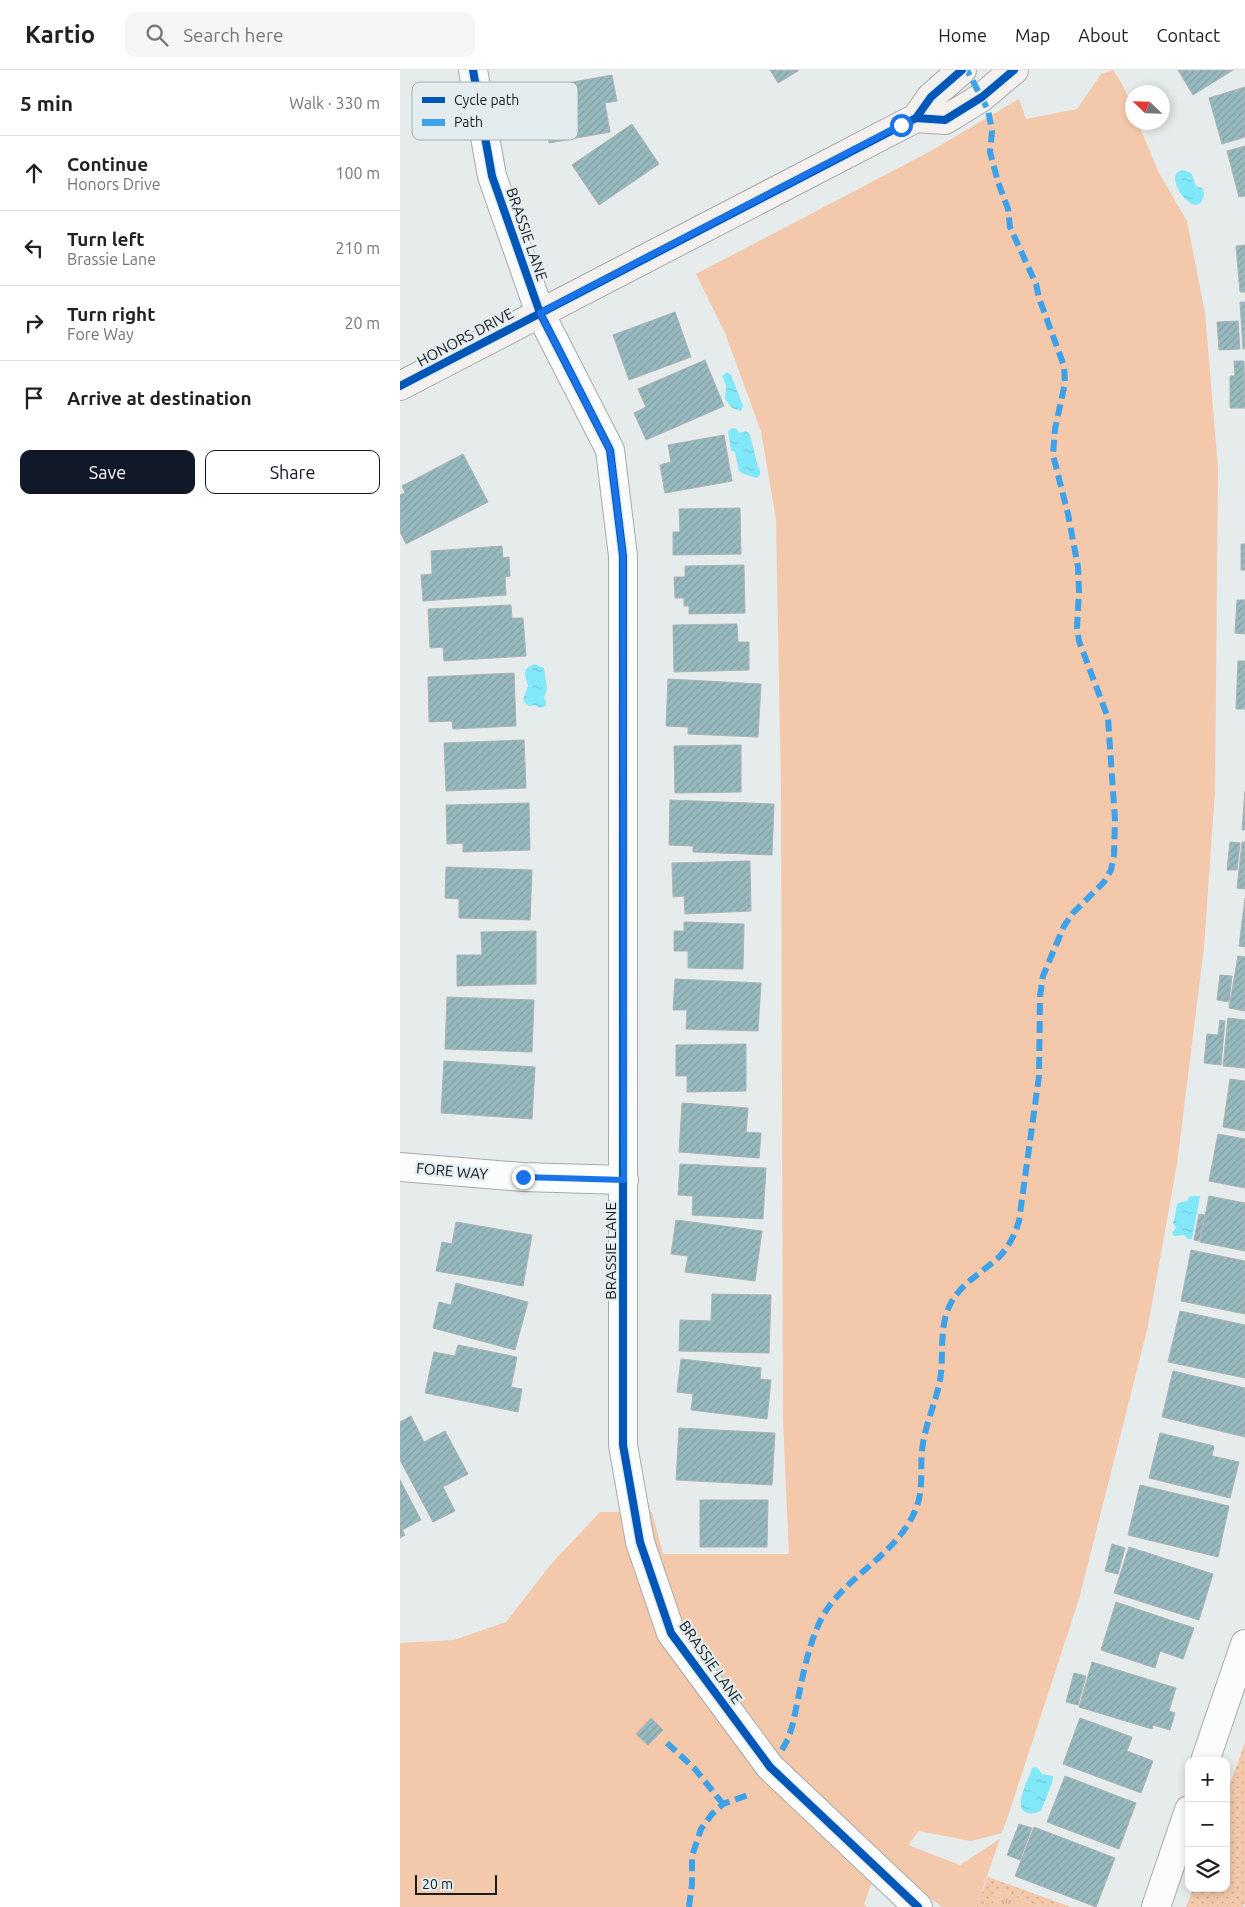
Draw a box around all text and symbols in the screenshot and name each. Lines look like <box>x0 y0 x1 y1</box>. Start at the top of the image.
search box <box>125 12 475 57</box>
text: Kartio <box>25 21 95 48</box>
icon: search <box>143 21 171 49</box>
text: Search here <box>183 24 284 46</box>
text: Home <box>938 25 987 45</box>
text: Map <box>1015 25 1050 45</box>
text: About <box>1078 25 1128 45</box>
text: Contact <box>1156 25 1220 45</box>
legend <box>412 82 578 140</box>
north arrow <box>1125 85 1170 130</box>
text: 5 min <box>20 91 73 115</box>
text: Cycle path <box>454 92 519 108</box>
text: Walk · 330 m <box>289 94 380 112</box>
text: Path <box>454 114 483 130</box>
route start <box>890 114 913 137</box>
text: Continue <box>67 153 148 175</box>
icon: ahead <box>20 159 48 187</box>
text: 100 m <box>335 164 380 182</box>
text: Honors Drive <box>67 175 161 193</box>
street label: BRASSIE LANE <box>503 185 551 283</box>
text: Turn left <box>67 228 145 250</box>
icon: left <box>20 234 48 262</box>
text: 210 m <box>335 239 380 257</box>
text: Brassie Lane <box>67 250 156 268</box>
text: Turn right <box>67 303 155 325</box>
street label: HONORS DRIVE <box>414 304 516 370</box>
icon: right <box>20 309 48 337</box>
text: 20 m <box>344 314 380 332</box>
text: Fore Way <box>67 325 134 343</box>
icon: arrive <box>20 384 48 412</box>
text: Arrive at destination <box>67 387 252 409</box>
button: Save <box>20 450 195 494</box>
button: Share <box>205 450 380 494</box>
street label: FORE WAY <box>415 1159 489 1183</box>
route end <box>512 1166 535 1189</box>
street label: BRASSIE LANE <box>602 1202 619 1300</box>
street label: BRASSIE LANE <box>676 1617 746 1707</box>
map controls <box>1185 1757 1230 1892</box>
button: + <box>1185 1757 1230 1802</box>
button: − <box>1185 1802 1230 1847</box>
button: layers <box>1185 1847 1230 1892</box>
scale bar <box>415 1872 498 1895</box>
text: 20 m <box>422 1876 453 1892</box>

